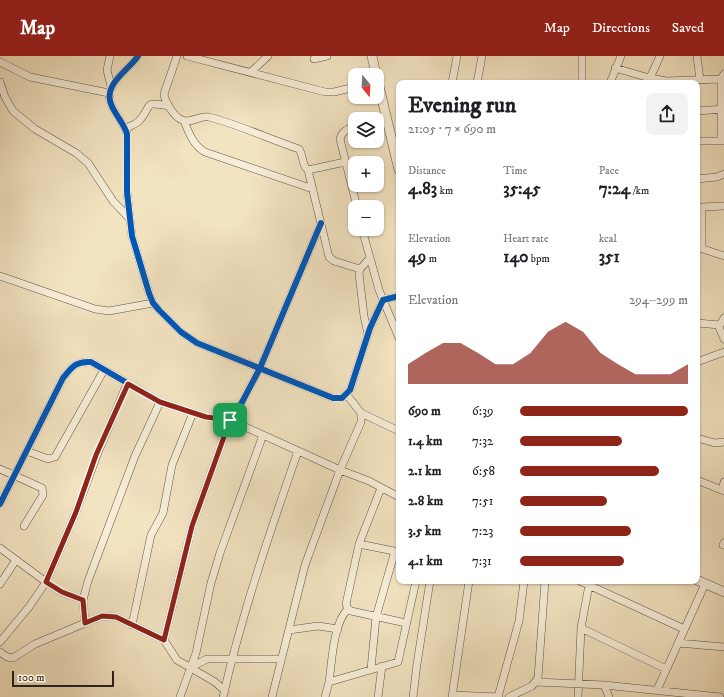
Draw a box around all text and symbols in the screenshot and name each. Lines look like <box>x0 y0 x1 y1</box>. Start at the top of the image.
text: Map <box>20 17 55 40</box>
text: Map <box>544 19 570 37</box>
text: Directions <box>592 19 650 37</box>
text: Saved <box>672 19 704 37</box>
north arrow <box>348 68 384 104</box>
map controls <box>348 68 384 236</box>
text: Evening run <box>408 92 516 119</box>
button: share <box>646 93 688 135</box>
button: layers <box>348 112 384 148</box>
text: 21:05 · 7 × 690 m <box>408 121 496 137</box>
button: + <box>348 156 384 192</box>
text: Distance <box>408 164 446 178</box>
text: Time <box>503 164 527 178</box>
text: Pace <box>599 164 619 178</box>
text: 4.83 <box>408 178 437 200</box>
text: 35:45 <box>503 178 541 200</box>
text: 7:24 <box>599 178 630 200</box>
text: km <box>437 184 453 198</box>
text: /km <box>630 184 649 198</box>
button: − <box>348 200 384 236</box>
text: Elevation <box>408 232 451 246</box>
text: Heart rate <box>503 232 548 246</box>
text: kcal <box>599 232 617 246</box>
text: 49 <box>408 246 426 268</box>
text: 140 <box>503 246 529 268</box>
text: 351 <box>599 246 620 268</box>
text: m <box>426 252 437 266</box>
text: bpm <box>529 252 550 266</box>
text: Elevation <box>408 292 458 308</box>
text: 294–299 m <box>629 292 688 308</box>
pin <box>213 403 247 437</box>
text: 690 m <box>408 403 441 419</box>
text: 6:39 <box>472 403 494 419</box>
icon: arrive <box>219 409 241 431</box>
text: 1.4 km <box>408 433 442 449</box>
text: 7:32 <box>472 433 493 449</box>
text: 2.1 km <box>408 463 441 479</box>
text: 6:58 <box>472 463 495 479</box>
text: 2.8 km <box>408 493 443 509</box>
text: 7:51 <box>472 493 493 509</box>
text: 3.5 km <box>408 523 441 539</box>
text: 7:23 <box>472 523 493 539</box>
text: 4.1 km <box>408 553 443 569</box>
text: 7:31 <box>472 553 492 569</box>
scale bar <box>12 669 114 688</box>
text: 100 m <box>18 671 44 685</box>

